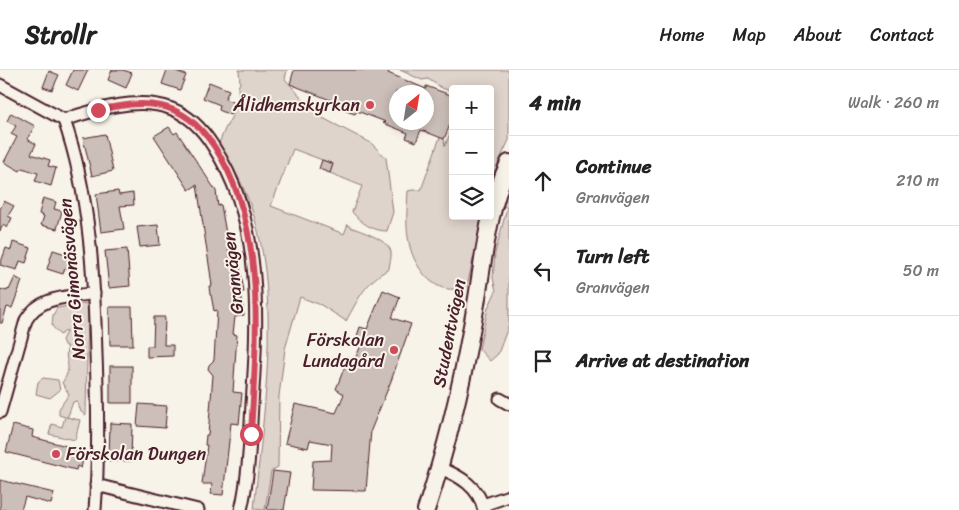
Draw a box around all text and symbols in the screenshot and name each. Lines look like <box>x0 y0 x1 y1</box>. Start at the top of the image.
text: Strollr <box>25 14 96 56</box>
text: Home <box>660 19 705 51</box>
text: Map <box>733 19 766 51</box>
text: About <box>794 19 842 51</box>
text: Contact <box>870 19 934 51</box>
text: 4 min <box>529 84 581 122</box>
north arrow <box>389 85 434 130</box>
map controls <box>449 85 494 220</box>
button: + <box>449 85 494 130</box>
text: Walk · 260 m <box>848 88 939 117</box>
place label: Ålidhemskyrkan <box>232 89 360 121</box>
route end <box>87 99 110 122</box>
marker: Ålidhemskyrkan <box>364 99 376 111</box>
button: − <box>449 130 494 175</box>
text: Continue <box>576 150 652 183</box>
text: 210 m <box>896 166 939 195</box>
icon: ahead <box>529 167 557 195</box>
button: layers <box>449 175 494 220</box>
text: Granvägen <box>576 183 650 212</box>
street label: Norra Gimonäsvägen <box>49 197 95 361</box>
street label: Granvägen <box>213 230 253 316</box>
text: Turn left <box>576 240 649 273</box>
text: 50 m <box>903 256 939 285</box>
icon: left <box>529 257 557 285</box>
text: Granvägen <box>576 273 650 302</box>
street label: Studentvägen <box>423 276 475 390</box>
place label: Förskolan Lundagård <box>303 324 386 377</box>
marker: Förskolan Lundagård <box>388 344 400 356</box>
text: Arrive at destination <box>576 344 749 377</box>
icon: arrive <box>529 347 557 375</box>
route start <box>240 423 263 446</box>
place label: Förskolan Dungen <box>66 438 206 470</box>
marker: Förskolan Dungen <box>50 448 62 460</box>

